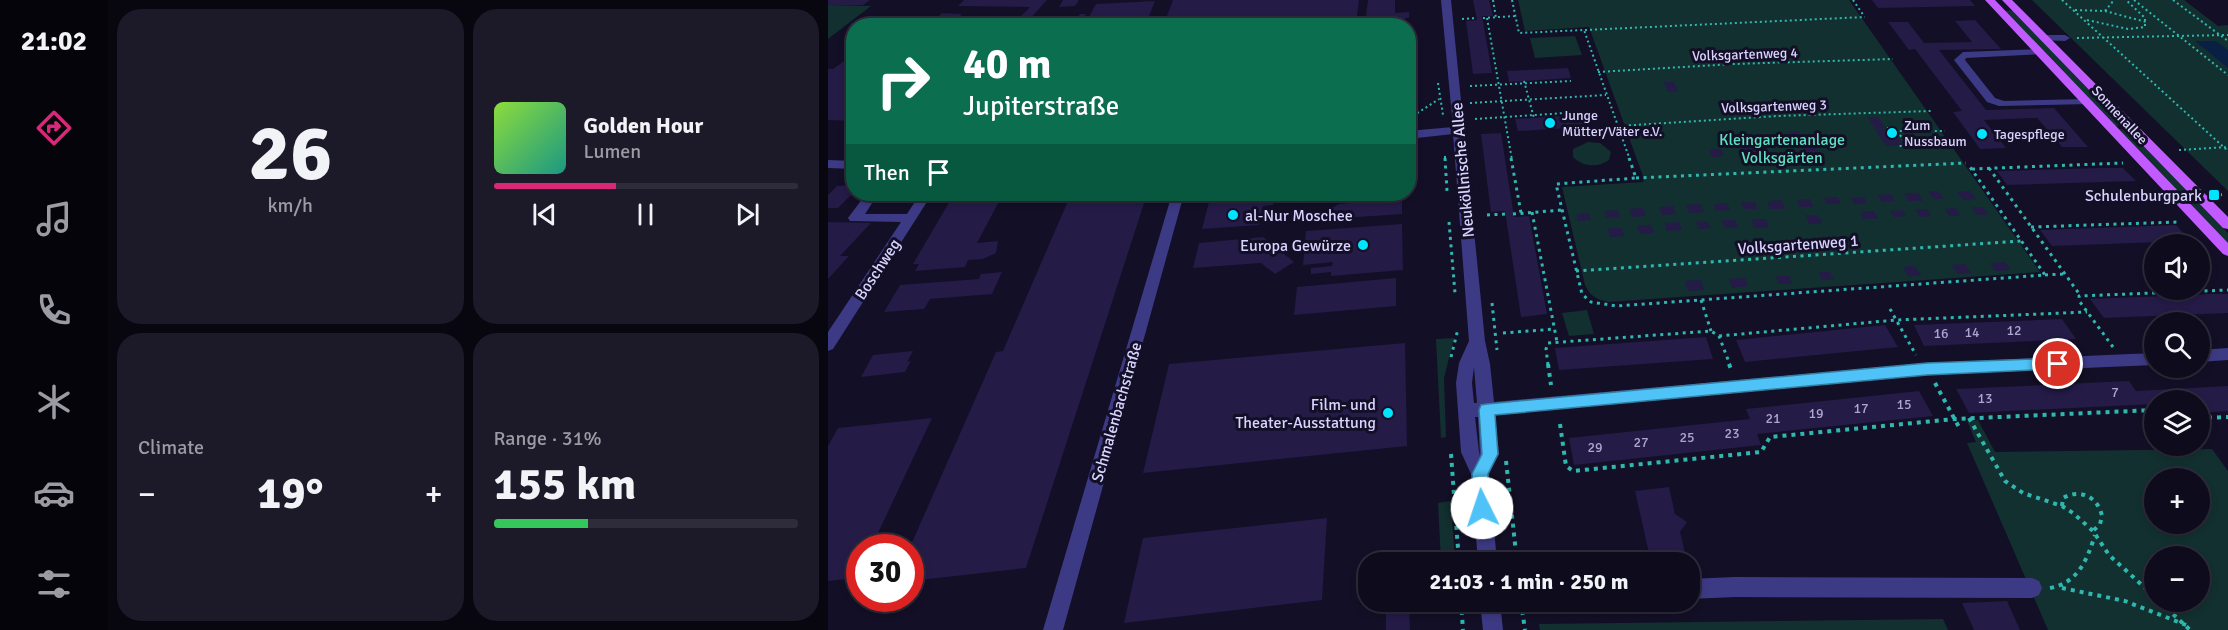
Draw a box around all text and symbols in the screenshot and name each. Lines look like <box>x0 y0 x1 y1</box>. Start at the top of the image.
text: 21:02 <box>21 25 87 58</box>
text: 40 m <box>963 39 1052 90</box>
icon: right <box>864 42 942 120</box>
street label: Volksgartenweg 4 <box>1692 44 1799 65</box>
street label: Sonnenallee <box>2088 82 2151 148</box>
text: Jupiterstraße <box>963 90 1119 123</box>
street label: Volksgartenweg 3 <box>1721 96 1827 117</box>
street label: Neuköllnische Allee <box>1447 102 1479 238</box>
text: 26 <box>248 106 332 202</box>
icon: directions <box>33 107 75 149</box>
place label: Junge Mütter/Väter e.V. <box>1562 107 1662 140</box>
text: Golden Hour <box>584 112 703 139</box>
marker: Junge Mütter/Väter e.V. <box>1543 116 1557 130</box>
place label: Zum Nussbaum <box>1904 117 1967 150</box>
marker: Zum Nussbaum <box>1885 126 1899 140</box>
place label: Tagespflege <box>1994 126 2065 143</box>
marker: Tagespflege <box>1975 127 1989 141</box>
park label: Kleingartenanlage Volksgärten <box>1719 130 1845 168</box>
text: Lumen <box>584 139 641 164</box>
icon: arrive <box>922 156 955 189</box>
text: Then <box>864 159 910 186</box>
place label: Schulenburgpark <box>2085 186 2202 206</box>
marker: Schulenburgpark <box>2207 188 2221 202</box>
text: km/h <box>268 193 313 218</box>
icon: music <box>33 198 75 240</box>
icon: previous <box>528 198 561 231</box>
icon: pause <box>629 198 662 231</box>
icon: next <box>731 198 764 231</box>
place label: al-Nur Moschee <box>1245 206 1353 226</box>
marker: al-Nur Moschee <box>1226 208 1240 222</box>
street label: Volksgartenweg 1 <box>1737 231 1859 259</box>
map controls <box>2144 234 2210 612</box>
button: sound <box>2144 234 2210 300</box>
street label: Boschweg <box>851 235 905 304</box>
place label: Europa Gewürze <box>1240 236 1351 256</box>
marker: Europa Gewürze <box>1356 238 1370 252</box>
icon: phone <box>33 289 75 331</box>
button: search <box>2144 312 2210 378</box>
house number: 12 <box>2006 322 2022 339</box>
house number: 14 <box>1964 324 1980 341</box>
house number: 16 <box>1933 325 1949 342</box>
pin <box>2032 338 2083 389</box>
street label: Schmalenbachstraße <box>1087 340 1146 485</box>
icon: arrive <box>2041 347 2074 380</box>
icon: climate <box>33 381 75 423</box>
house number: 7 <box>2111 384 2119 401</box>
house number: 13 <box>1977 390 1993 407</box>
button: layers <box>2144 390 2210 456</box>
place label: Film- und Theater-Ausstattung <box>1235 395 1376 433</box>
house number: 15 <box>1896 396 1912 413</box>
house number: 17 <box>1853 400 1869 417</box>
house number: 19 <box>1808 405 1824 422</box>
marker: Film- und Theater-Ausstattung <box>1381 406 1395 420</box>
house number: 21 <box>1765 410 1781 427</box>
house number: 23 <box>1724 425 1740 442</box>
text: Range · 31% <box>494 426 602 451</box>
house number: 25 <box>1679 429 1695 446</box>
house number: 27 <box>1633 434 1649 451</box>
text: Climate <box>138 435 204 460</box>
house number: 29 <box>1587 439 1603 456</box>
text: 155 km <box>494 457 636 512</box>
text: 19° <box>257 466 324 521</box>
button: + <box>2144 468 2210 534</box>
icon: car <box>33 472 75 514</box>
text: − <box>138 474 156 515</box>
text: + <box>425 474 442 515</box>
position arrow <box>1450 476 1514 540</box>
speed limit sign: 30 <box>846 534 924 612</box>
button: − <box>2144 546 2210 612</box>
icon: filters <box>33 563 75 605</box>
text: 21:03 · 1 min · 250 m <box>1429 568 1629 595</box>

